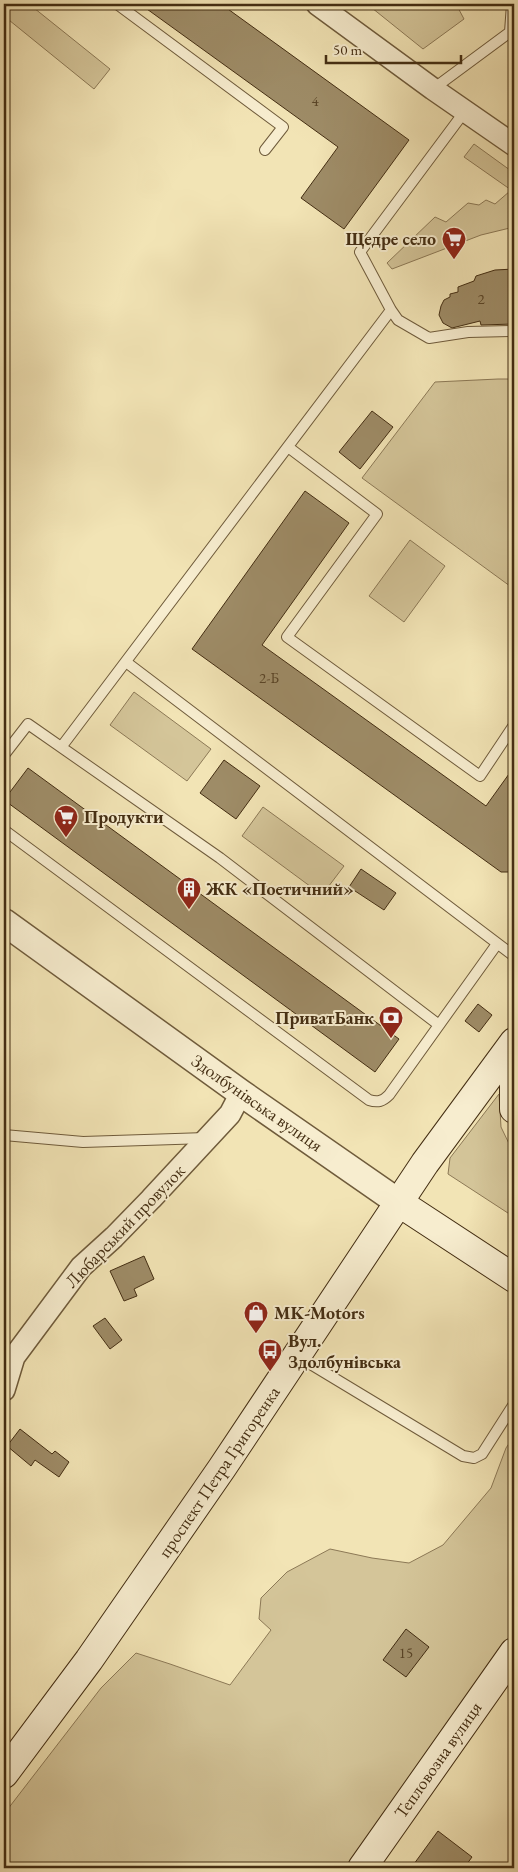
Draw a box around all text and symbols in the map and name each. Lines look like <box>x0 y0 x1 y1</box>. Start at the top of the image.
scale bar <box>326 32 460 64</box>
text: 50 m <box>333 40 362 59</box>
house number: 4 <box>311 91 319 110</box>
supermarket icon: Щедре село <box>441 226 467 260</box>
place label: Щедре село <box>345 227 436 250</box>
house number: 2 <box>477 289 485 308</box>
house number: 2-Б <box>259 668 279 687</box>
supermarket icon: Продукти <box>53 804 79 838</box>
place label: Продукти <box>84 805 164 828</box>
building icon: ЖК «Поетичний» <box>176 876 202 910</box>
place label: ЖК «Поетичний» <box>205 877 354 900</box>
bank icon: ПриватБанк <box>378 1005 404 1039</box>
place label: ПриватБанк <box>275 1006 374 1029</box>
street label: Здолбунівська вулиця <box>187 1049 327 1157</box>
street label: Любарський провулок <box>60 1159 190 1292</box>
shop icon: MK-Motors <box>243 1300 269 1334</box>
place label: MK-Motors <box>274 1301 365 1324</box>
place label: Вул. Здолбунівська <box>288 1329 401 1373</box>
bus stop icon: Вул. Здолбунівська <box>257 1338 283 1372</box>
street label: проспект Петра Григоренка <box>153 1381 285 1562</box>
house number: 15 <box>399 1643 413 1662</box>
street label: Тепловозна вулиця <box>389 1697 486 1823</box>

